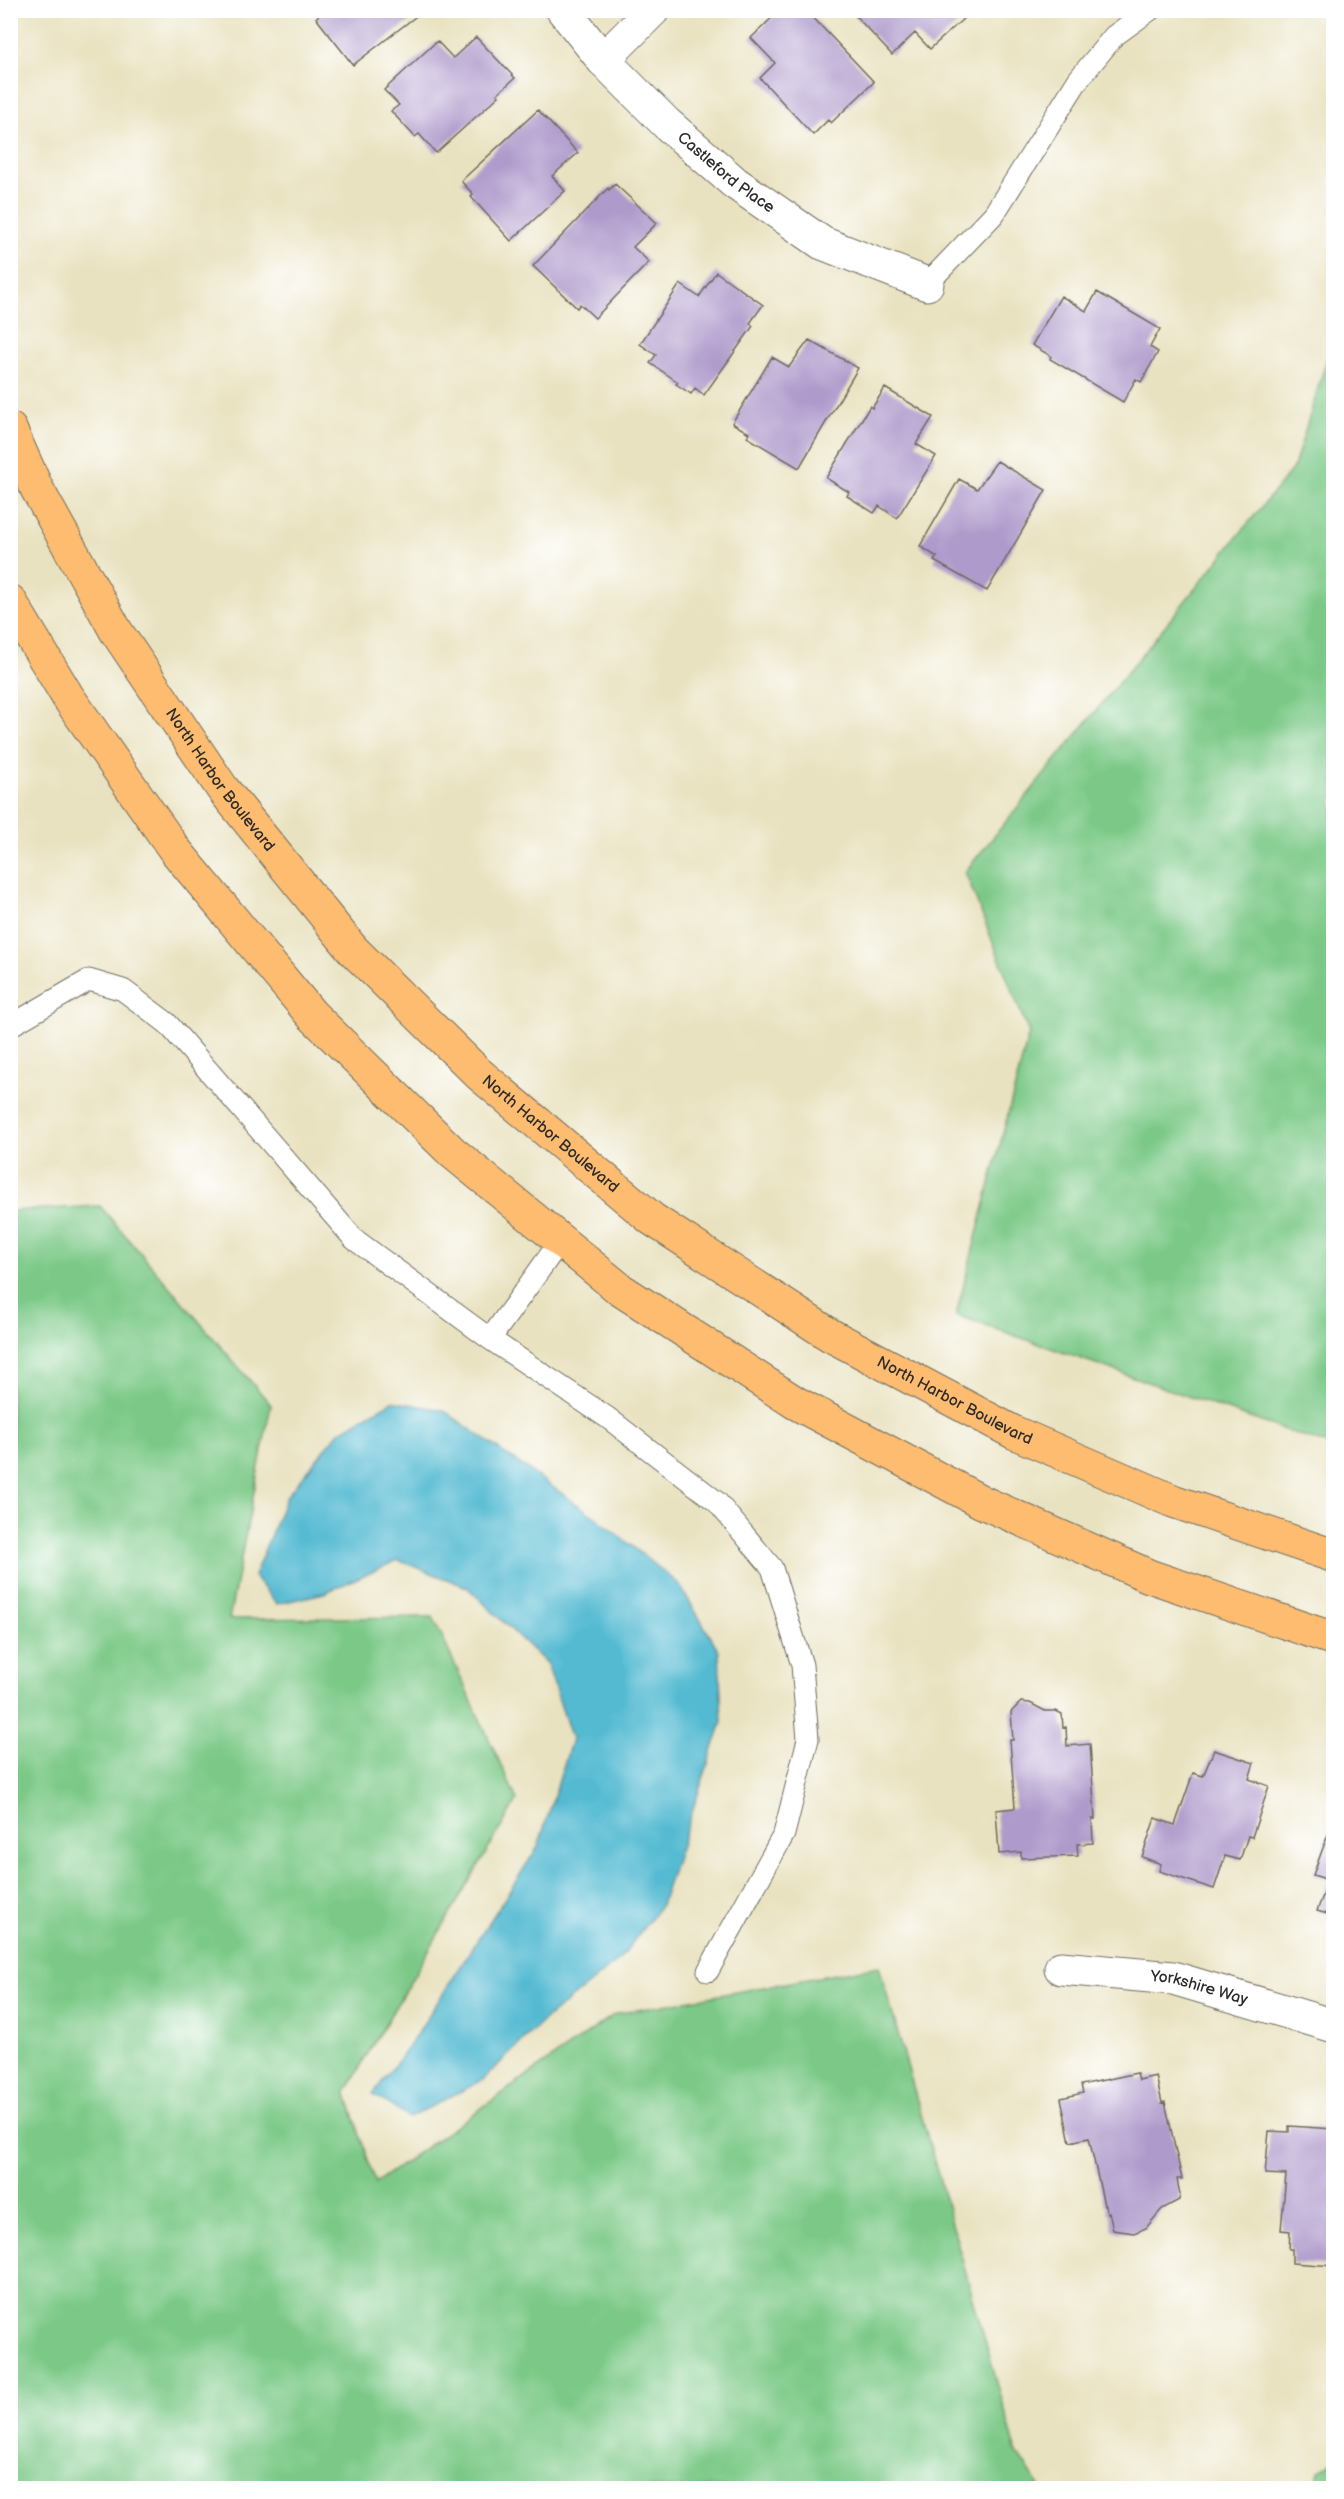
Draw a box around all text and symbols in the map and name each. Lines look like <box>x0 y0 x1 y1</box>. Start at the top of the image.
street label: Castleford Place <box>674 128 779 217</box>
street label: North Harbor Boulevard <box>161 705 279 855</box>
street label: North Harbor Boulevard <box>478 1071 623 1197</box>
street label: North Harbor Boulevard <box>874 1352 1035 1449</box>
street label: Yorkshire Way <box>1149 1966 1251 2009</box>

